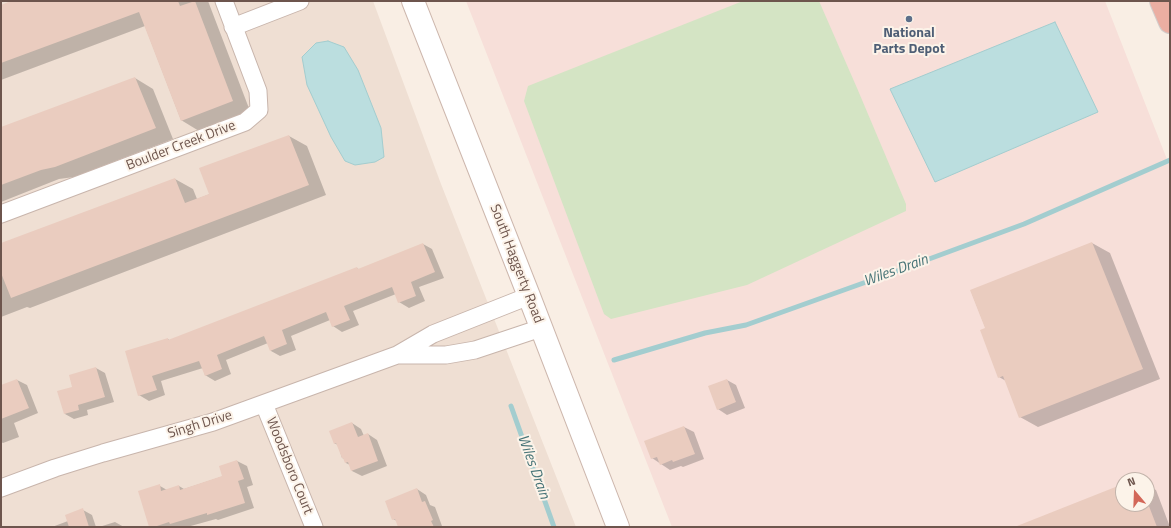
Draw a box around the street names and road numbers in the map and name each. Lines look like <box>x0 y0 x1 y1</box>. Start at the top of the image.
street label: Boulder Creek Drive <box>124 117 238 175</box>
street label: South Haggerty Road <box>486 202 546 326</box>
street label: Singh Drive <box>166 407 234 443</box>
street label: Woodsboro Court <box>262 415 316 517</box>

